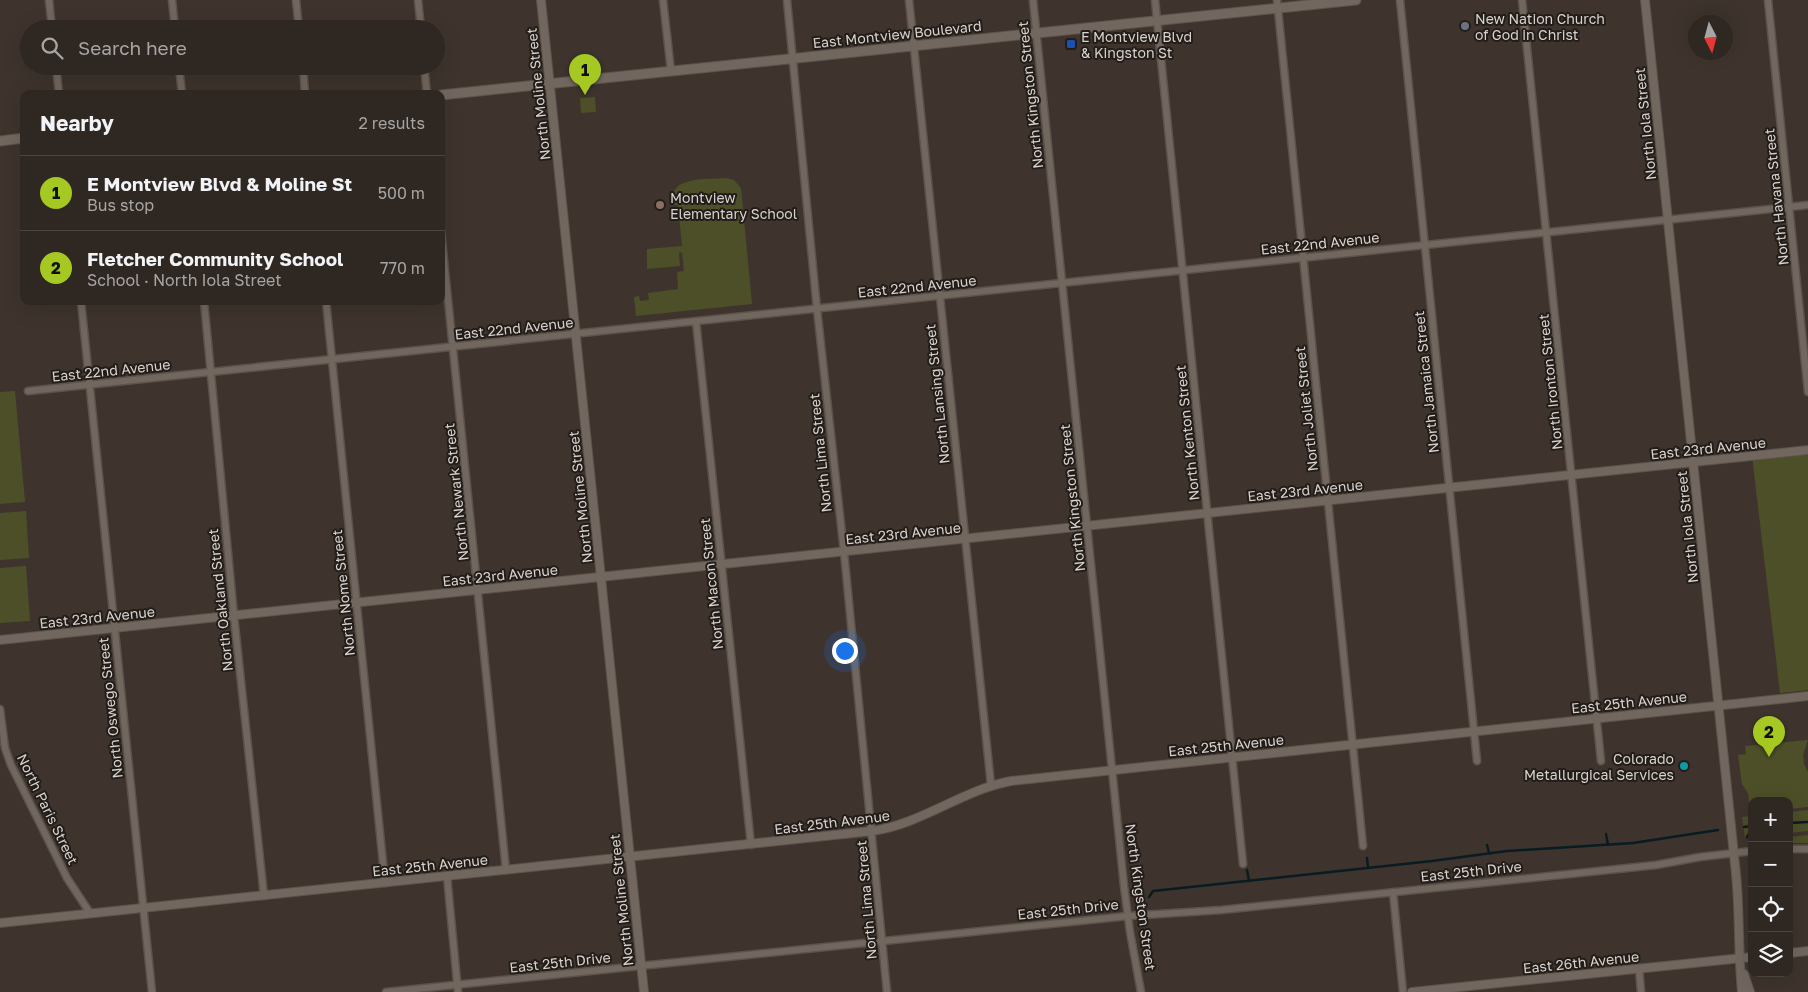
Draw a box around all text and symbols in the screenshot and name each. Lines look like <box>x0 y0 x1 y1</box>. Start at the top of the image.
place label: New Nation Church of God in Christ <box>1475 10 1605 43</box>
north arrow <box>1688 15 1733 60</box>
street label: East Montview Boulevard <box>812 17 982 51</box>
search box <box>20 20 445 75</box>
street label: North Kingston Street <box>1014 20 1046 170</box>
marker: New Nation Church of God in Christ <box>1459 20 1471 32</box>
street label: North Moline Street <box>523 27 553 161</box>
place label: E Montview Blvd & Kingston St <box>1081 28 1192 61</box>
icon: search <box>38 34 66 62</box>
text: Search here <box>78 36 187 59</box>
marker: E Montview Blvd & Kingston St <box>1065 38 1077 50</box>
pin: 1 <box>569 54 601 95</box>
street label: North Iola Street <box>1631 67 1659 181</box>
text: Nearby <box>40 110 114 136</box>
text: 2 results <box>359 113 425 133</box>
street label: North Havana Street <box>1760 128 1792 266</box>
text: E Montview Blvd & Moline St <box>87 172 352 195</box>
text: 1 <box>52 183 60 203</box>
text: 500 m <box>378 183 425 203</box>
place label: Montview Elementary School <box>670 189 797 222</box>
text: Bus stop <box>87 195 154 215</box>
marker: Montview Elementary School <box>654 199 666 211</box>
street label: East 22nd Avenue <box>1260 228 1380 258</box>
text: Fletcher Community School <box>87 247 343 270</box>
text: 2 <box>51 258 61 278</box>
text: 770 m <box>380 258 425 278</box>
text: School · North Iola Street <box>87 270 282 290</box>
street label: East 22nd Avenue <box>857 271 977 301</box>
street label: North Jamaica Street <box>1410 310 1442 454</box>
street label: East 22nd Avenue <box>454 313 574 343</box>
street label: North Ironton Street <box>1534 313 1566 451</box>
street label: North Lansing Street <box>921 323 953 465</box>
street label: North Joliet Street <box>1291 346 1321 472</box>
street label: East 22nd Avenue <box>51 355 171 385</box>
street label: North Kenton Street <box>1171 364 1203 502</box>
street label: North Lima Street <box>805 393 835 513</box>
street label: North Newark Street <box>440 422 472 562</box>
street label: North Kingston Street <box>1056 423 1088 573</box>
street label: North Moline Street <box>565 430 595 564</box>
street label: East 23rd Avenue <box>1649 433 1767 463</box>
street label: North Iola Street <box>1673 470 1701 584</box>
street label: East 23rd Avenue <box>1246 475 1364 505</box>
street label: North Macon Street <box>696 517 726 651</box>
street label: East 23rd Avenue <box>844 518 962 548</box>
street label: North Oakland Street <box>204 528 236 672</box>
street label: North Nome Street <box>328 529 358 657</box>
street label: East 23rd Avenue <box>441 560 559 590</box>
street label: East 23rd Avenue <box>38 602 156 632</box>
street label: North Oswego Street <box>94 637 126 779</box>
your location <box>832 638 858 664</box>
street label: East 25th Avenue <box>1570 687 1688 717</box>
pin: 2 <box>1753 716 1785 757</box>
street label: East 25th Avenue <box>1167 730 1285 760</box>
place label: Colorado Metallurgical Services <box>1524 750 1674 783</box>
street label: North Paris Street <box>14 751 82 867</box>
marker: Colorado Metallurgical Services <box>1678 760 1690 772</box>
map controls <box>1748 797 1793 977</box>
button: + <box>1748 797 1793 842</box>
street label: East 25th Avenue <box>773 806 891 838</box>
street label: North Kingston Street <box>1122 822 1160 972</box>
street label: North Moline Street <box>606 833 636 967</box>
street label: North Lima Street <box>852 840 880 960</box>
button: − <box>1748 842 1793 887</box>
street label: East 25th Avenue <box>371 850 489 880</box>
street label: East 25th Drive <box>1420 857 1522 885</box>
button: locate <box>1748 887 1793 932</box>
street label: East 25th Drive <box>1017 895 1119 923</box>
button: layers <box>1748 932 1793 977</box>
street label: East 26th Avenue <box>1522 947 1640 977</box>
street label: East 25th Drive <box>509 948 611 976</box>

